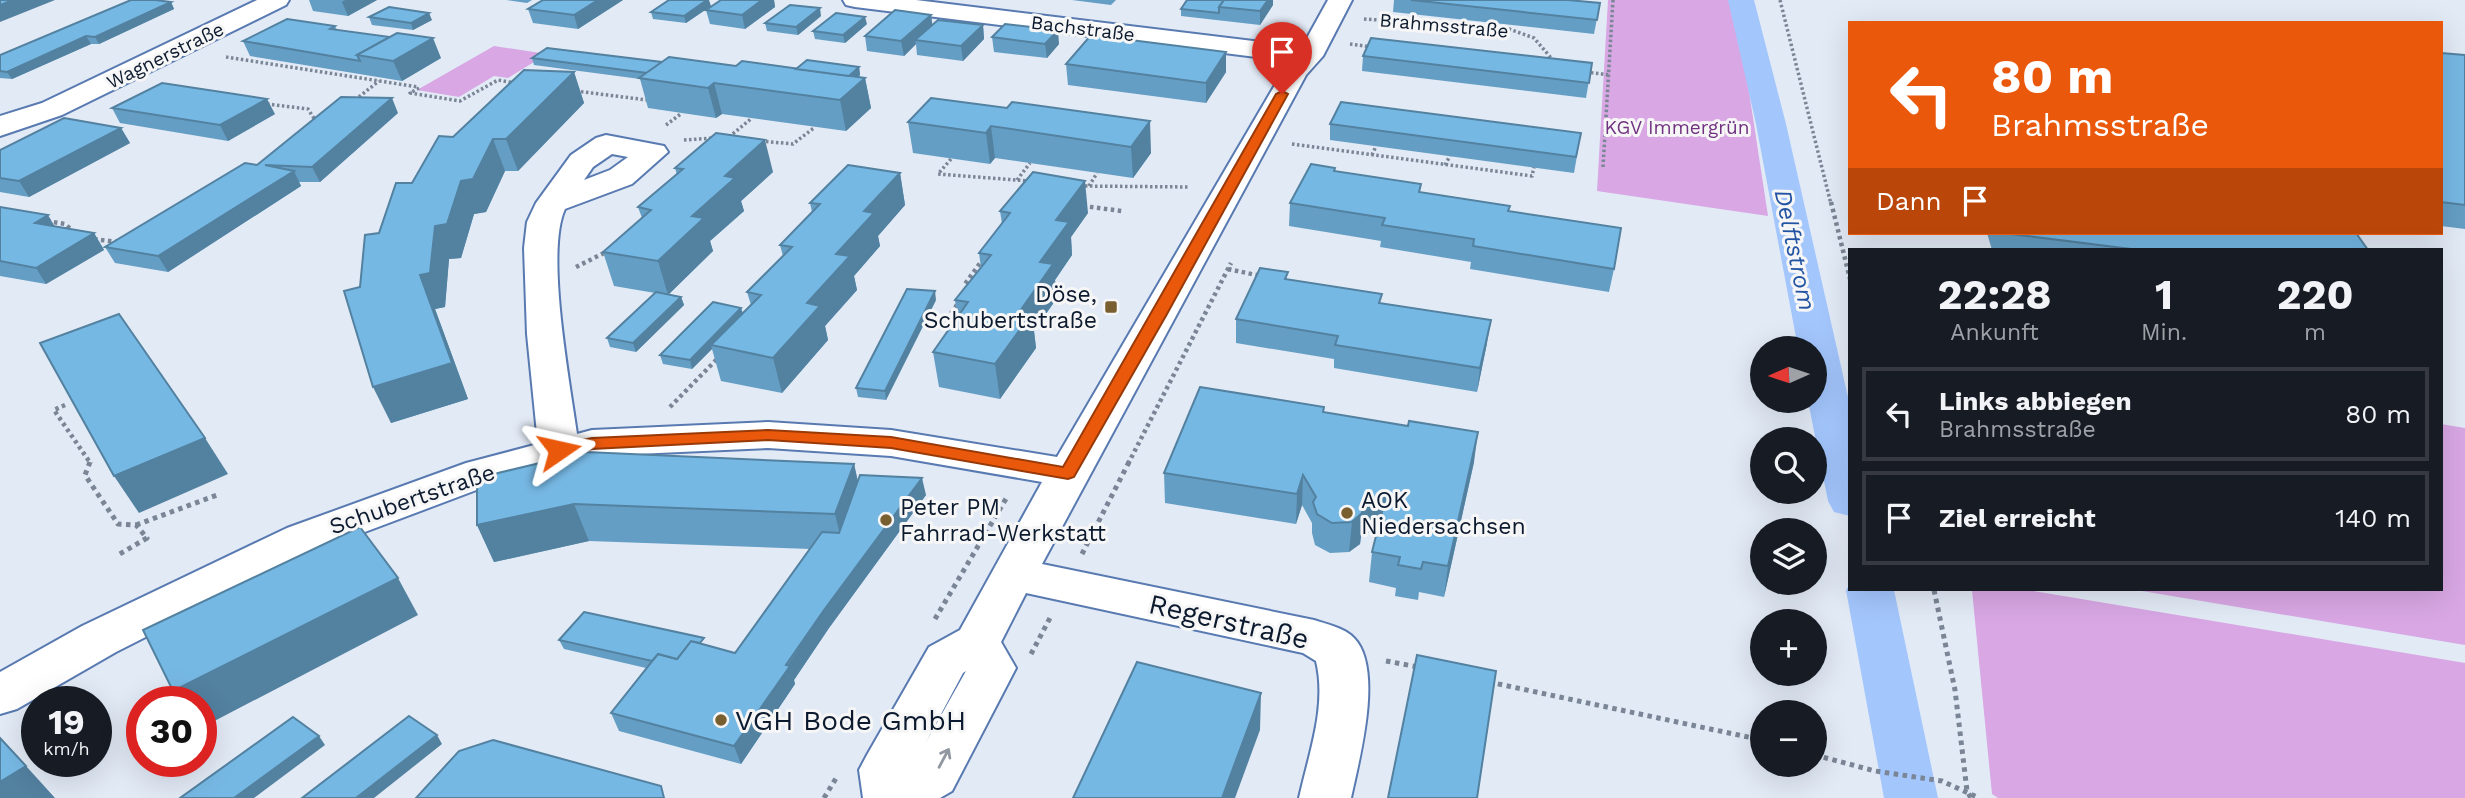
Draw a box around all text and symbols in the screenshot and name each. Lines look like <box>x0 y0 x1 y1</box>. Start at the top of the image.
street label: Brahmsstraße <box>1378 8 1509 43</box>
street label: Bachstraße <box>1030 11 1136 46</box>
street label: Wagnerstraße <box>103 17 227 94</box>
pin <box>1252 22 1312 94</box>
icon: arrive <box>1263 33 1301 71</box>
text: 80 m <box>1991 47 2113 105</box>
icon: left <box>1876 49 1967 140</box>
text: Brahmsstraße <box>1991 106 2209 144</box>
park label: KGV Immergrün <box>1605 116 1749 139</box>
icon: arrive <box>1956 182 1994 220</box>
text: Dann <box>1876 186 1942 216</box>
water label: Delftstrom <box>1769 187 1821 313</box>
text: 22:28 <box>1937 270 2052 319</box>
text: 1 <box>2155 270 2173 319</box>
text: 220 <box>2276 270 2354 319</box>
place label: Döse, Schubertstraße <box>924 281 1097 334</box>
marker: Döse, Schubertstraße <box>1103 299 1119 315</box>
text: Ankunft <box>1950 319 2039 346</box>
text: Min. <box>2141 319 2187 346</box>
text: m <box>2304 319 2326 346</box>
north arrow <box>1750 336 1827 413</box>
map controls <box>1750 336 1827 777</box>
text: Links abbiegen <box>1939 386 2132 416</box>
icon: left <box>1880 395 1918 433</box>
text: 80 m <box>2345 399 2411 429</box>
position arrow <box>522 413 596 487</box>
text: Brahmsstraße <box>1939 416 2096 443</box>
button: search <box>1750 427 1827 504</box>
street label: Schubertstraße <box>326 458 499 540</box>
place label: AOK Niedersachsen <box>1361 487 1526 540</box>
place label: Peter PM Fahrrad-Werkstatt <box>900 494 1106 547</box>
icon: arrive <box>1880 499 1918 537</box>
text: Ziel erreicht <box>1939 503 2096 533</box>
text: 140 m <box>2335 503 2411 533</box>
marker: AOK Niedersachsen <box>1339 505 1355 521</box>
marker: Peter PM Fahrrad-Werkstatt <box>878 512 894 528</box>
button: layers <box>1750 518 1827 595</box>
street label: Regerstraße <box>1146 587 1312 656</box>
button: + <box>1750 609 1827 686</box>
speed limit sign: 30 <box>126 686 217 777</box>
button: − <box>1750 700 1827 777</box>
text: 19 <box>48 701 85 743</box>
place label: VGH Bode GmbH <box>735 704 966 737</box>
marker: VGH Bode GmbH <box>713 712 729 728</box>
text: km/h <box>43 738 90 759</box>
one-way arrow <box>937 749 951 769</box>

